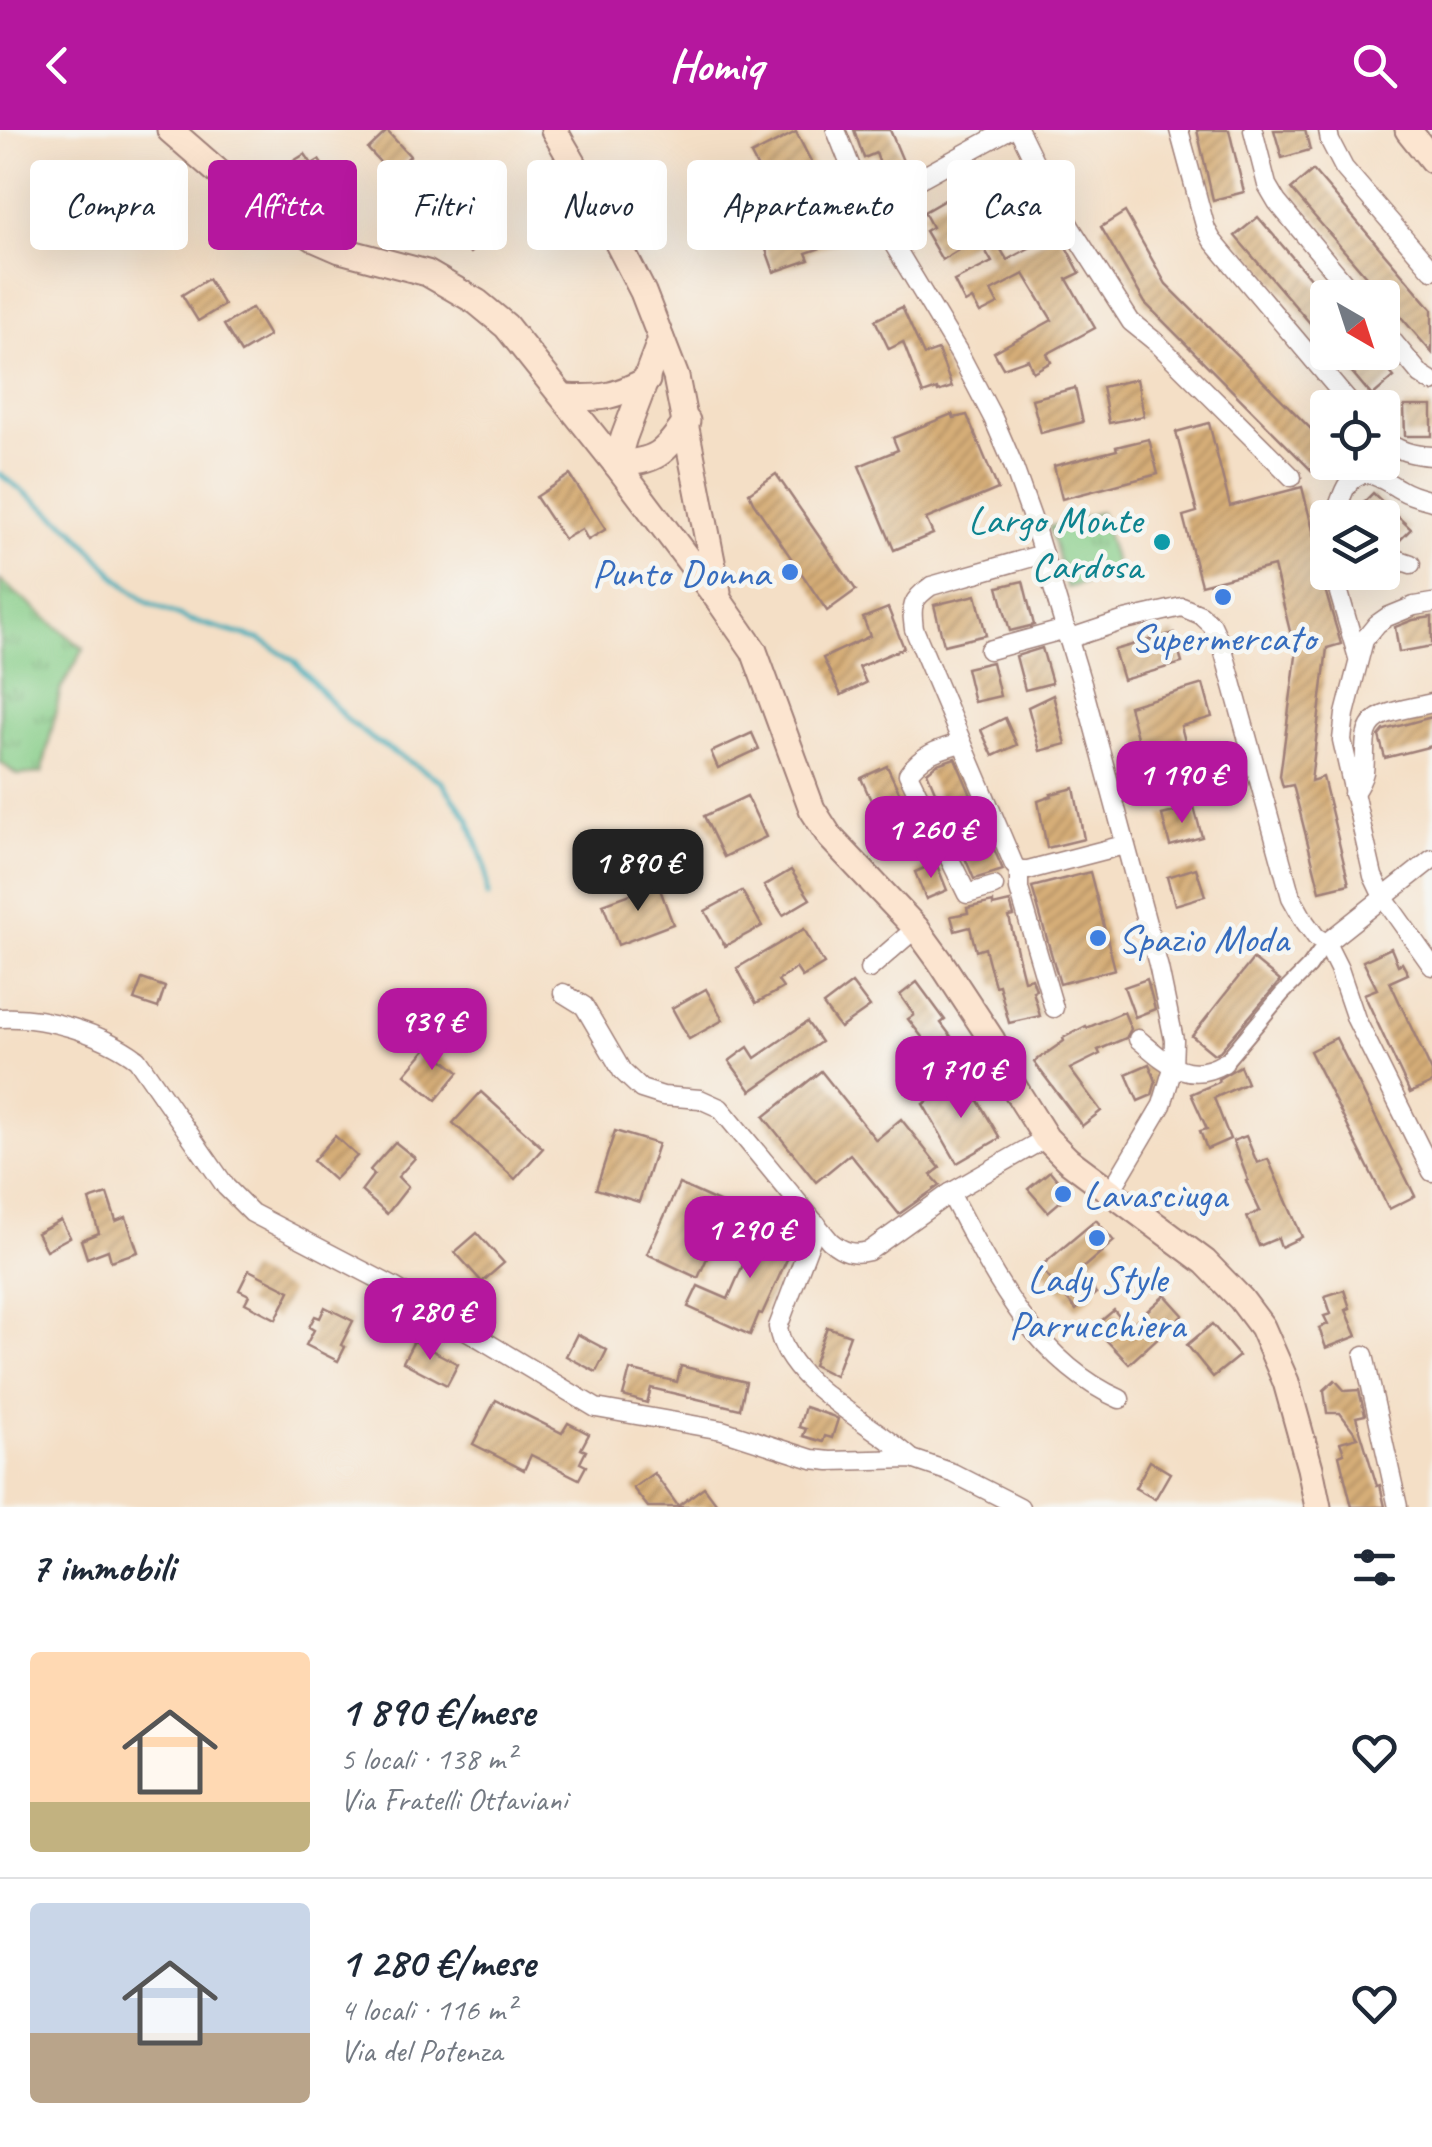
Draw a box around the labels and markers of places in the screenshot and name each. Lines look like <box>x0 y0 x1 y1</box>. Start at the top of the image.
place label: Largo Monte Cardosa <box>968 495 1146 591</box>
marker: Largo Monte Cardosa <box>1151 531 1173 553</box>
place label: Punto Donna <box>592 548 773 598</box>
marker: Punto Donna <box>779 561 801 583</box>
marker: Supermercato <box>1212 586 1234 608</box>
place label: Supermercato <box>1131 613 1319 663</box>
pin: 1 190 € <box>1090 741 1274 826</box>
pin: 1 260 € <box>839 796 1023 881</box>
pin: 1 890 € <box>546 829 730 914</box>
place label: Spazio Moda <box>1118 914 1292 964</box>
marker: Spazio Moda <box>1087 927 1109 949</box>
pin: 939 € <box>362 988 502 1073</box>
pin: 1 710 € <box>869 1036 1053 1121</box>
place label: Lavasciuga <box>1083 1170 1230 1220</box>
marker: Lavasciuga <box>1052 1183 1074 1205</box>
pin: 1 290 € <box>658 1196 842 1281</box>
marker: Lady Style Parrucchiera <box>1086 1227 1108 1249</box>
place label: Lady Style Parrucchiera <box>1009 1254 1188 1350</box>
pin: 1 280 € <box>338 1278 522 1363</box>

